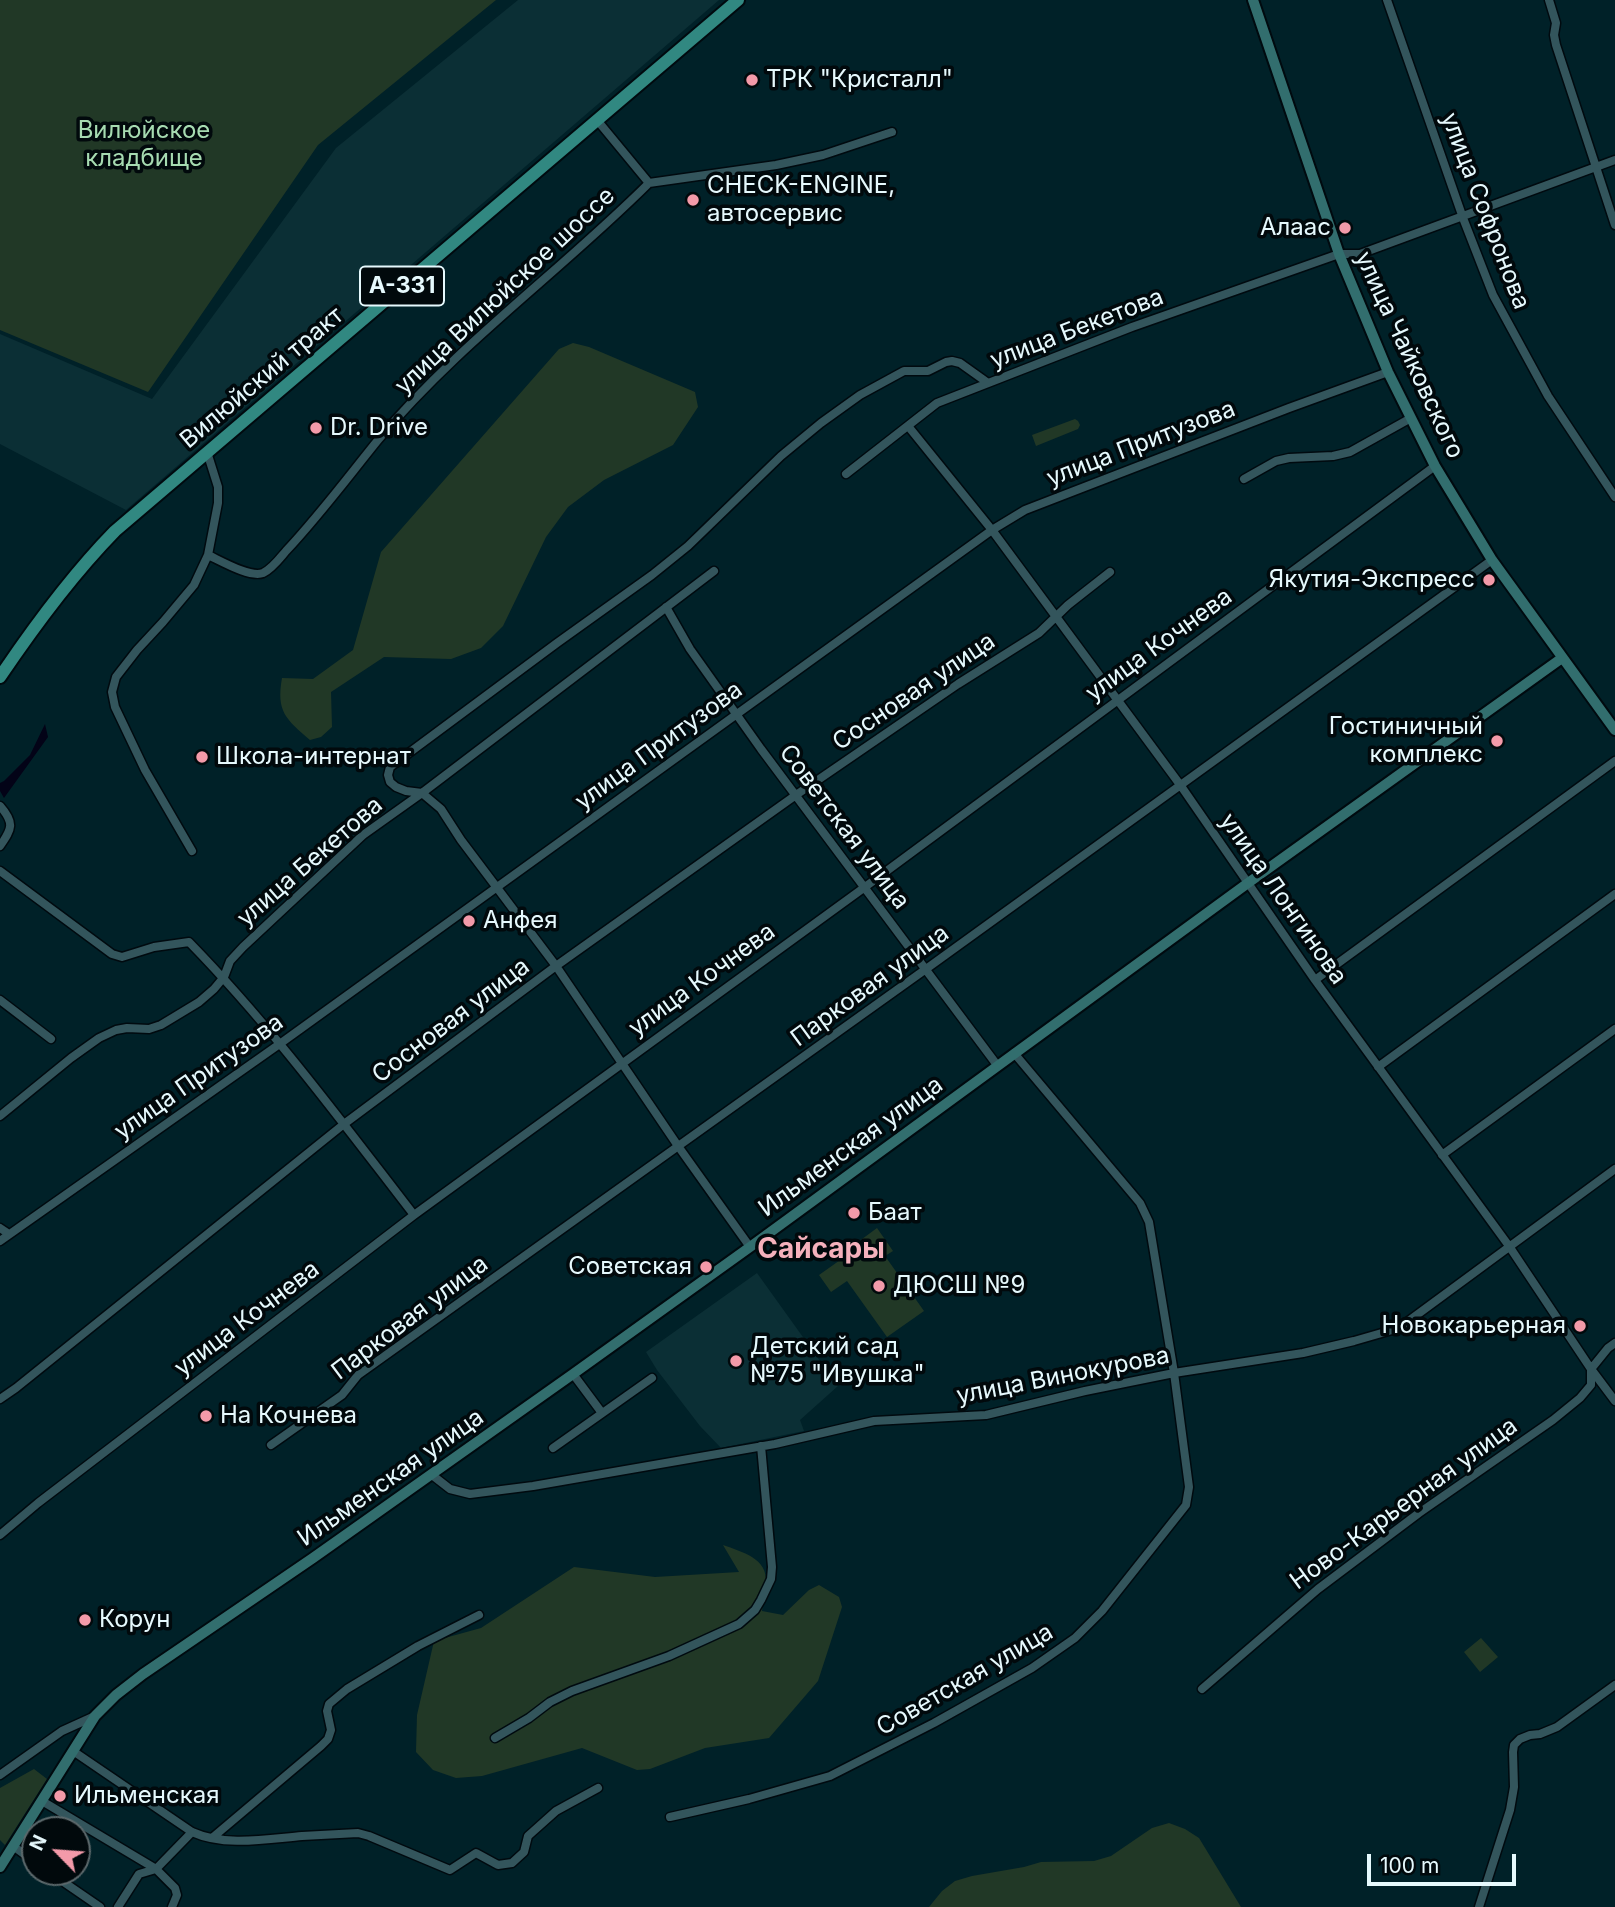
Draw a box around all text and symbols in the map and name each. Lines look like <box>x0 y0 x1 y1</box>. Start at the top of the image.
place label: ТРК "Кристалл" <box>766 66 953 94</box>
marker: ТРК "Кристалл" <box>744 72 760 88</box>
street label: улица Софронова <box>1434 109 1536 313</box>
park label: Вилюйское кладбище <box>78 117 210 173</box>
place label: CHECK-ENGINE, автосервис <box>707 172 895 228</box>
street label: улица Вилюйское шоссе <box>389 182 621 400</box>
marker: CHECK-ENGINE, автосервис <box>685 192 701 208</box>
place label: Алаас <box>1260 214 1331 242</box>
marker: Алаас <box>1337 220 1353 236</box>
street label: улица Чайковского <box>1348 247 1470 463</box>
road number: А-331 <box>360 266 444 306</box>
street label: улица Бекетова <box>986 283 1168 375</box>
street label: Вилюйский тракт <box>175 301 349 455</box>
street label: улица Притузова <box>1043 395 1239 493</box>
place label: Dr. Drive <box>330 414 428 442</box>
marker: Dr. Drive <box>308 420 324 436</box>
place label: Якутия-Экспресс <box>1269 566 1475 594</box>
marker: Якутия-Экспресс <box>1481 572 1497 588</box>
street label: улица Кочнева <box>1080 582 1238 708</box>
street label: Сосновая улица <box>827 627 1001 757</box>
street label: улица Притузова <box>570 676 748 816</box>
place label: Гостиничный комплекс <box>1329 713 1483 769</box>
marker: Гостиничный комплекс <box>1489 733 1505 749</box>
street label: Советская улица <box>773 739 915 915</box>
place label: Школа-интернат <box>216 743 411 771</box>
marker: Школа-интернат <box>194 749 210 765</box>
street label: улица Бекетова <box>231 791 389 933</box>
street label: улица Лонгинова <box>1213 808 1353 990</box>
place label: Анфея <box>483 907 558 935</box>
marker: Анфея <box>461 913 477 929</box>
street label: улица Кочнева <box>623 917 781 1043</box>
street label: Парковая улица <box>785 919 955 1053</box>
street label: Сосновая улица <box>367 952 535 1090</box>
street label: улица Притузова <box>109 1008 289 1146</box>
street label: Ильменская улица <box>753 1071 949 1223</box>
place label: Баат <box>868 1199 922 1227</box>
marker: Баат <box>846 1205 862 1221</box>
district label: Сайсары <box>757 1233 885 1267</box>
street label: Парковая улица <box>326 1250 494 1386</box>
place label: Советская <box>568 1253 692 1281</box>
street label: улица Кочнева <box>169 1255 325 1383</box>
marker: Советская <box>698 1259 714 1275</box>
place label: ДЮСШ №9 <box>893 1272 1025 1300</box>
marker: ДЮСШ №9 <box>871 1278 887 1294</box>
place label: Новокарьерная <box>1382 1312 1566 1340</box>
marker: Новокарьерная <box>1572 1318 1588 1334</box>
place label: Детский сад №75 "Ивушка" <box>750 1333 925 1389</box>
street label: улица Винокурова <box>954 1341 1172 1411</box>
marker: Детский сад №75 "Ивушка" <box>728 1353 744 1369</box>
place label: На Кочнева <box>220 1402 357 1430</box>
street label: Ильменская улица <box>292 1403 490 1553</box>
marker: На Кочнева <box>198 1408 214 1424</box>
street label: Ново-Карьерная улица <box>1285 1412 1523 1596</box>
place label: Корун <box>99 1606 170 1634</box>
marker: Корун <box>77 1612 93 1628</box>
street label: Советская улица <box>872 1618 1058 1742</box>
place label: Ильменская <box>74 1782 219 1810</box>
marker: Ильменская <box>52 1788 68 1804</box>
north arrow <box>21 1816 91 1886</box>
text: N <box>25 1831 52 1854</box>
scale bar <box>1370 1840 1519 1884</box>
text: 100 m <box>1380 1853 1439 1878</box>

